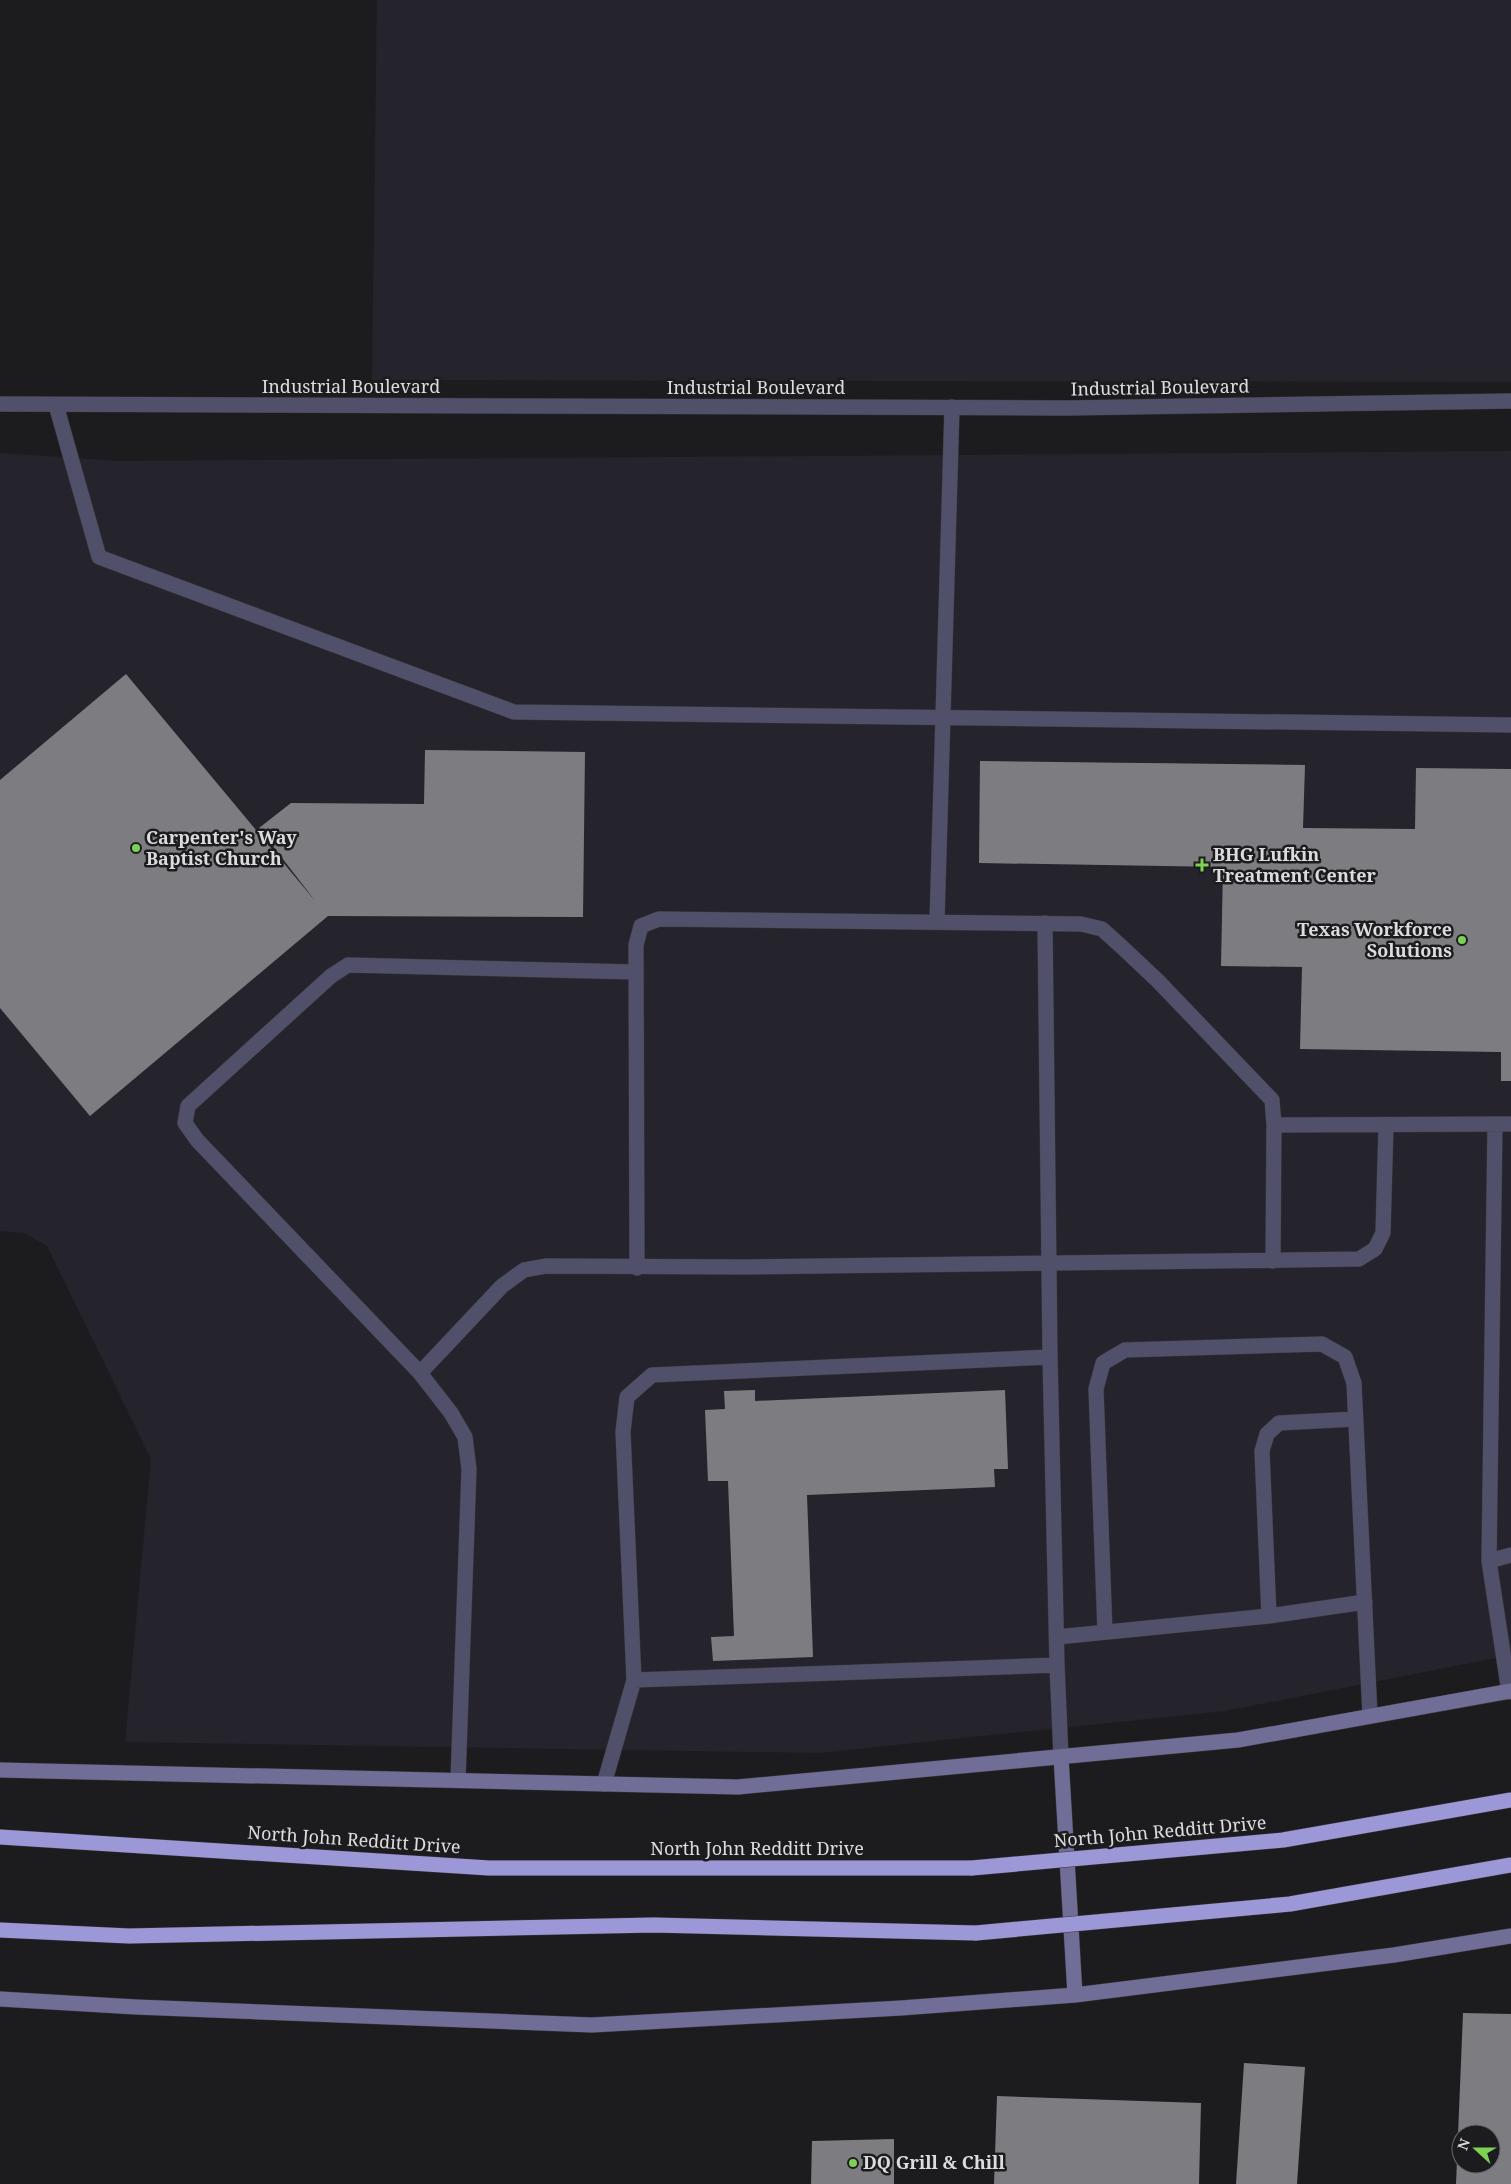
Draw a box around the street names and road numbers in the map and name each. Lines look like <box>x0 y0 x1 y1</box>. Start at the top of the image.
street label: Industrial Boulevard <box>1070 373 1250 401</box>
street label: Industrial Boulevard <box>262 374 440 398</box>
street label: Industrial Boulevard <box>667 375 845 399</box>
street label: North John Redditt Drive <box>1052 1810 1267 1852</box>
street label: North John Redditt Drive <box>247 1820 461 1858</box>
street label: North John Redditt Drive <box>650 1836 864 1860</box>

